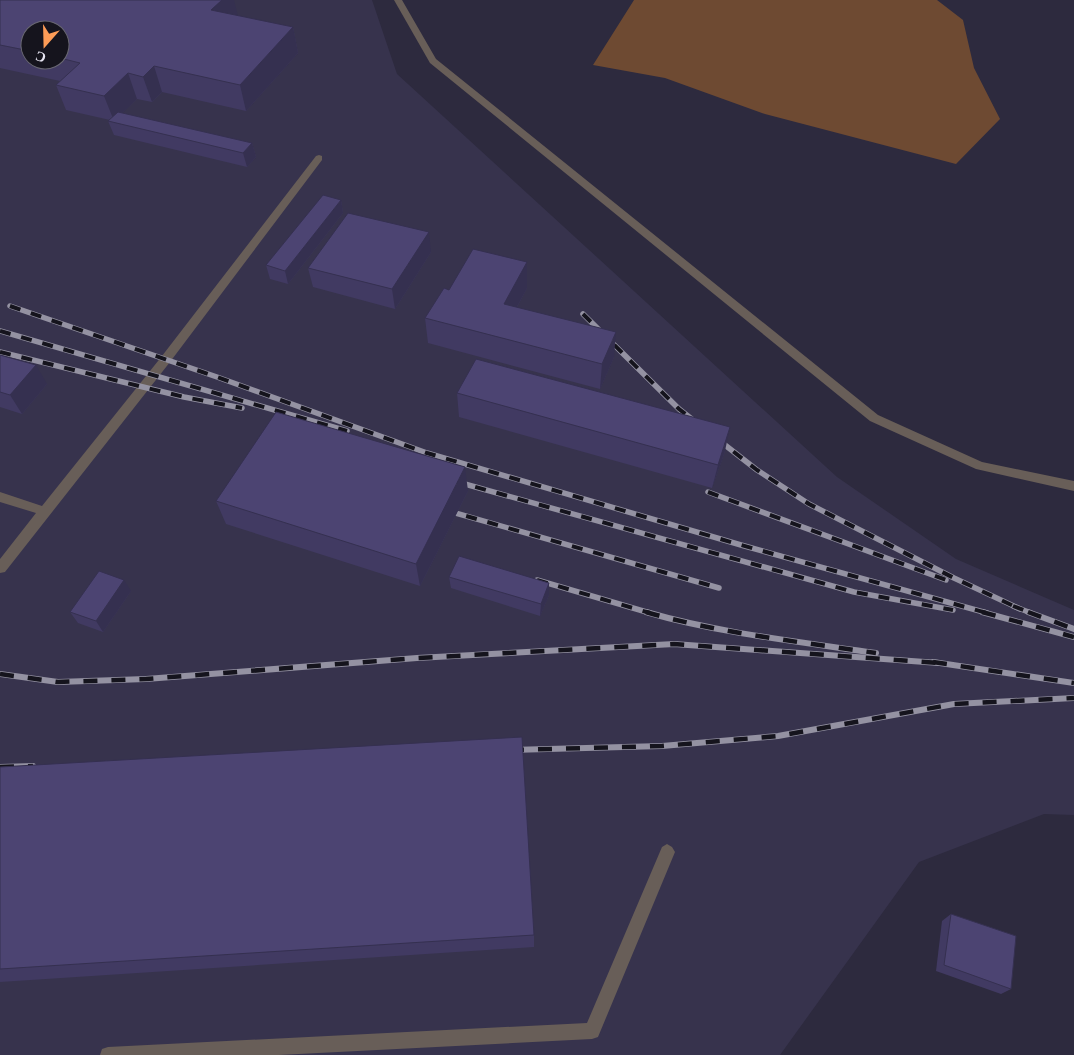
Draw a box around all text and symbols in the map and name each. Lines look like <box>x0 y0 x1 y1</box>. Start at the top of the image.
north arrow <box>20 20 70 70</box>
text: С <box>33 48 48 66</box>

